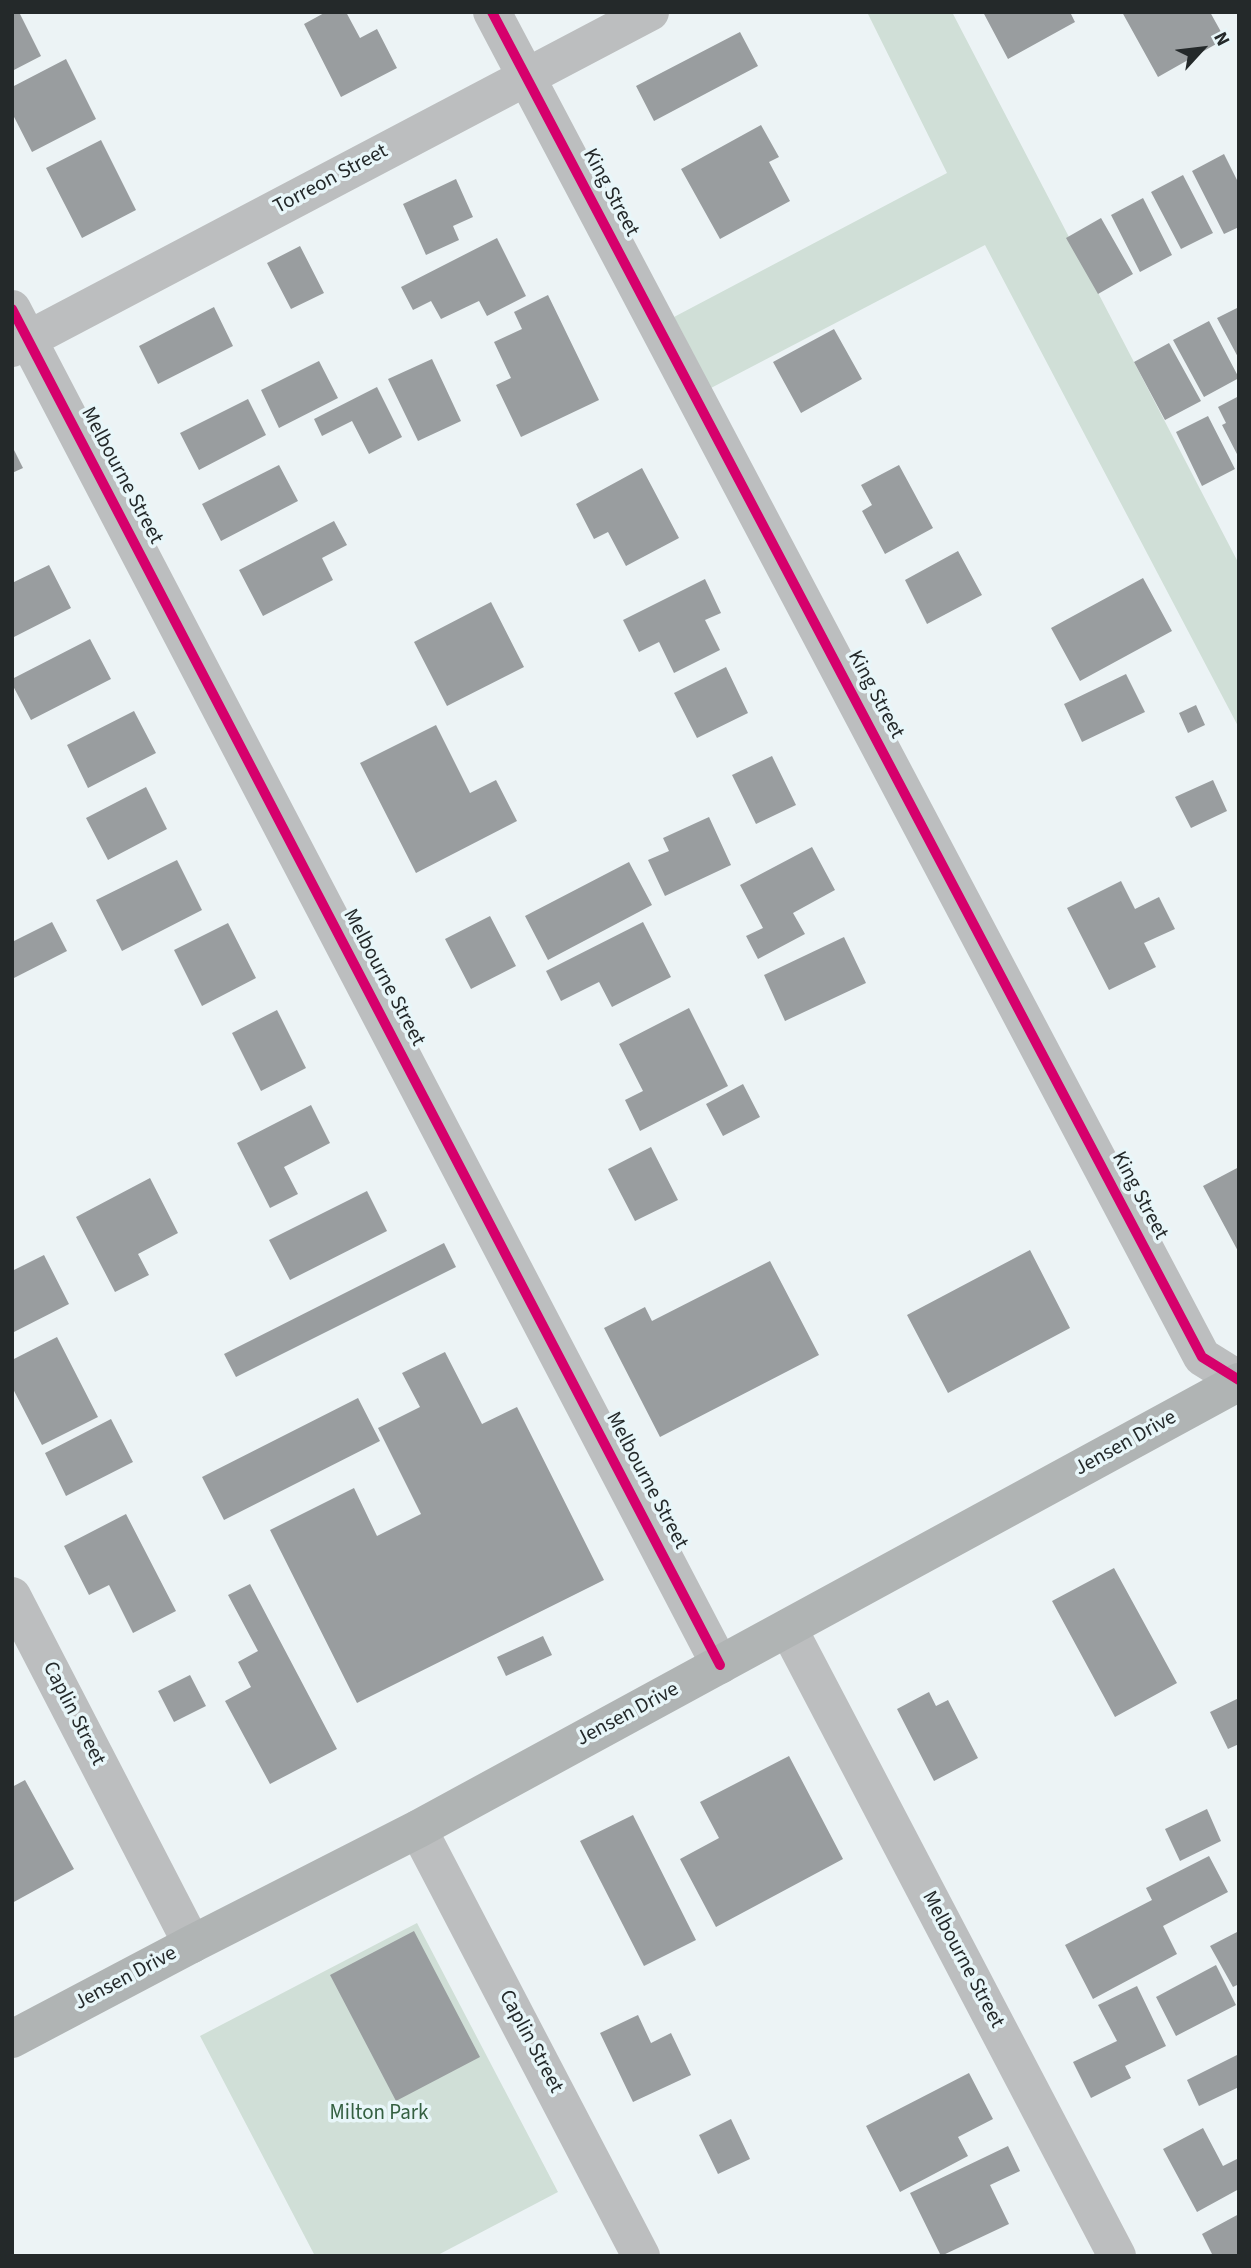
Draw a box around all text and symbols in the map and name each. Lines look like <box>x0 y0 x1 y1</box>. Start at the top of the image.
north arrow <box>1167 14 1237 84</box>
text: N <box>1206 27 1236 51</box>
street label: Torreon Street <box>270 139 392 221</box>
street label: King Street <box>576 145 644 241</box>
street label: Melbourne Street <box>74 403 168 549</box>
street label: King Street <box>841 647 909 743</box>
street label: Melbourne Street <box>336 905 430 1051</box>
street label: King Street <box>1105 1148 1173 1244</box>
street label: Jensen Drive <box>1071 1406 1181 1482</box>
street label: Melbourne Street <box>599 1408 693 1554</box>
street label: Caplin Street <box>36 1658 110 1770</box>
street label: Jensen Drive <box>572 1677 684 1753</box>
street label: Melbourne Street <box>915 1887 1009 2033</box>
street label: Jensen Drive <box>70 1941 182 2017</box>
street label: Caplin Street <box>492 1986 568 2098</box>
park label: Milton Park <box>330 2101 428 2127</box>

